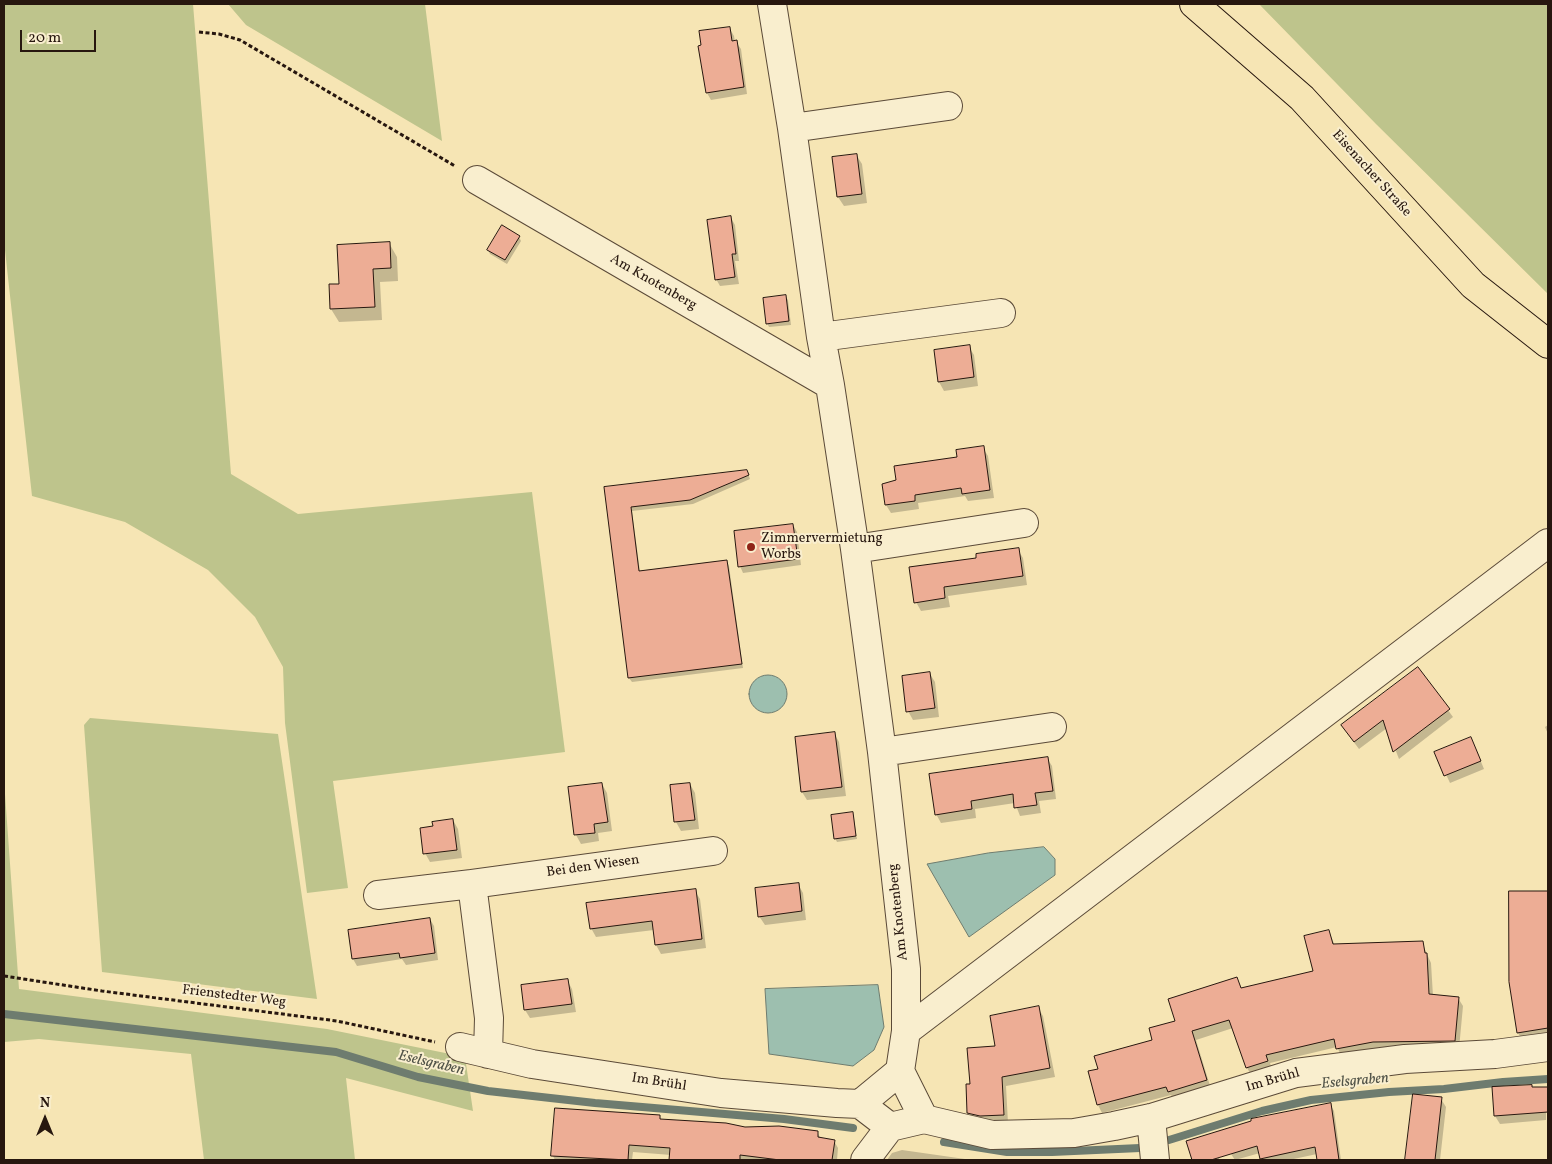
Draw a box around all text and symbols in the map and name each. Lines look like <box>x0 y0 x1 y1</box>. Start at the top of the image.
scale bar <box>22 20 99 52</box>
text: 20 m <box>28 28 61 49</box>
street label: Eisenacher Straße <box>1328 127 1414 221</box>
street label: Am Knotenberg <box>607 251 699 315</box>
place label: Zimmervermietung Worbs <box>761 531 883 564</box>
marker: Zimmervermietung Worbs <box>745 541 757 553</box>
street label: Bei den Wiesen <box>546 852 640 882</box>
street label: Am Knotenberg <box>886 863 912 961</box>
street label: Frienstedter Weg <box>181 982 287 1012</box>
water label: Eselsgraben <box>396 1048 466 1080</box>
street label: Im Brühl <box>1244 1065 1302 1097</box>
street label: Im Brühl <box>630 1070 688 1096</box>
water label: Eselsgraben <box>1321 1070 1389 1094</box>
north arrow <box>20 1094 70 1144</box>
text: N <box>40 1094 50 1113</box>

